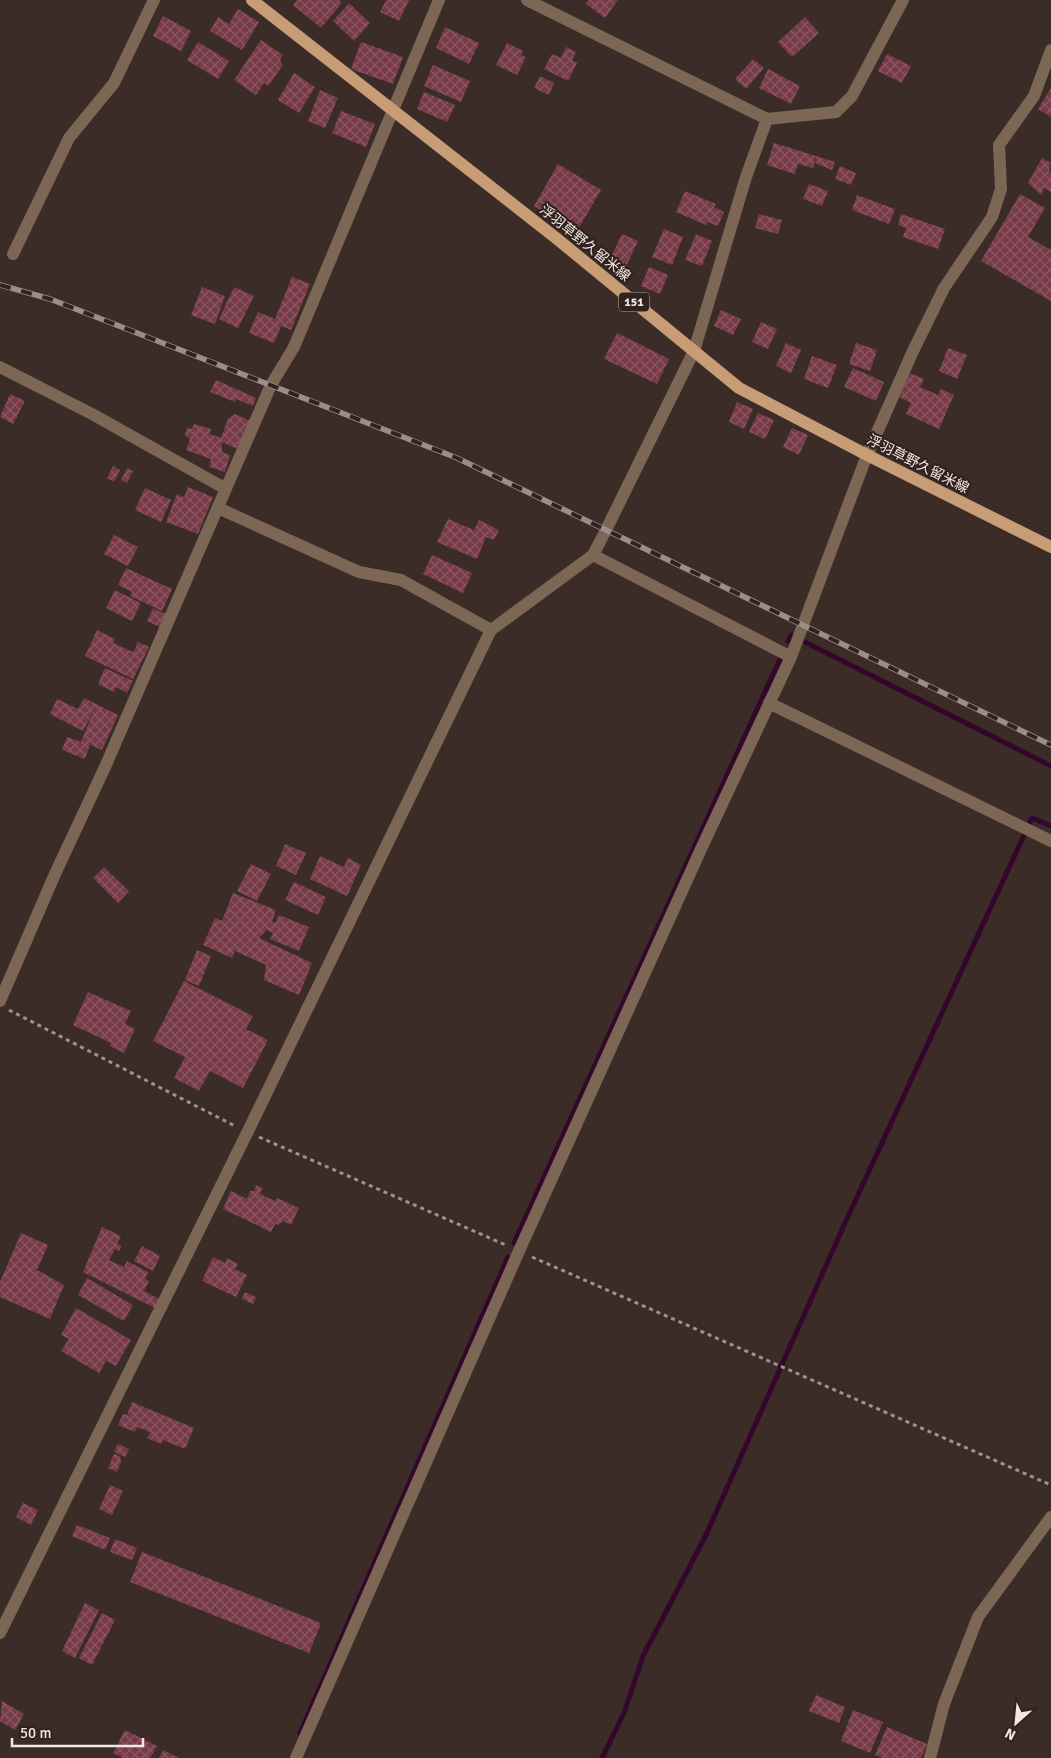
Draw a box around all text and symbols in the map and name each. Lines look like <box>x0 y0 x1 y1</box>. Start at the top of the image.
street label: 浮羽草野久留米線 <box>536 201 634 285</box>
road number: 151 <box>619 292 649 312</box>
street label: 浮羽草野久留米線 <box>864 431 972 497</box>
north arrow <box>991 1698 1041 1748</box>
scale bar <box>12 1716 144 1748</box>
text: 50 m <box>20 1724 51 1742</box>
text: N <box>1002 1724 1019 1744</box>

